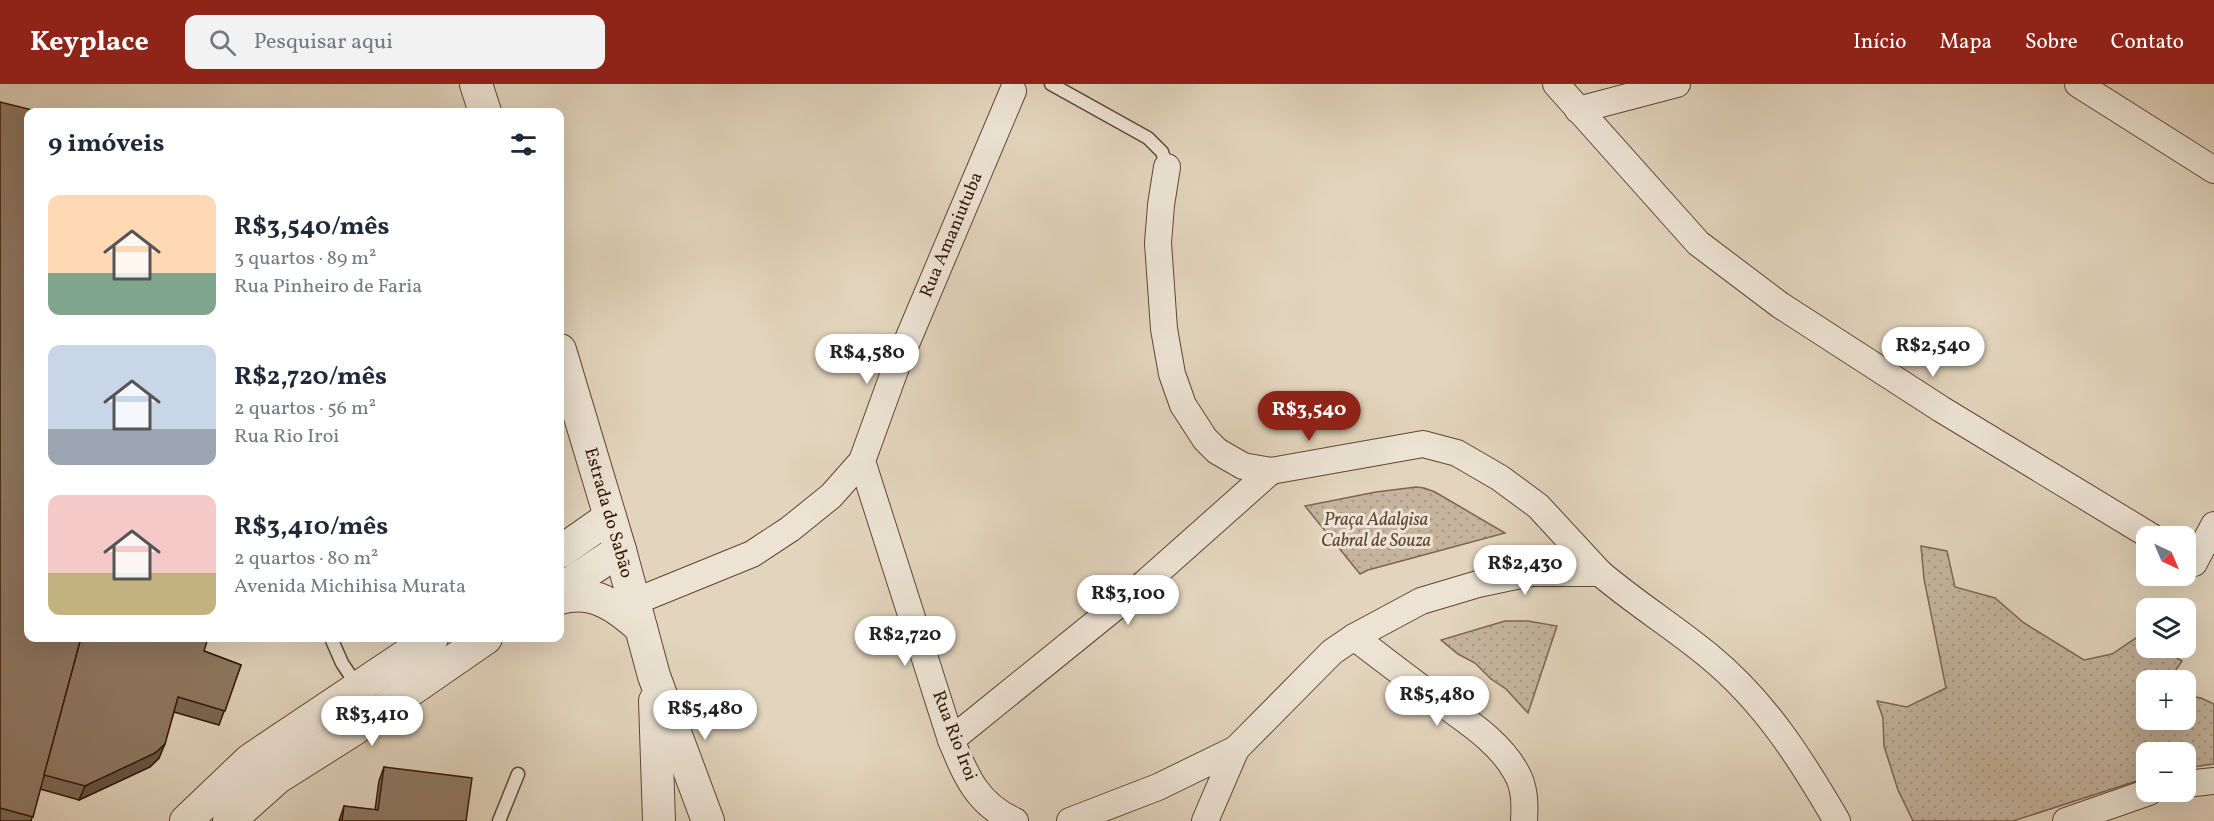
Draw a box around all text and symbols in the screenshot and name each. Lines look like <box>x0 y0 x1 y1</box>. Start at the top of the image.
search box <box>185 15 605 69</box>
text: Keyplace <box>30 23 149 62</box>
icon: search <box>206 26 239 59</box>
text: Pesquisar aqui <box>254 27 393 58</box>
text: Início <box>1853 28 1906 57</box>
text: Mapa <box>1939 28 1992 57</box>
text: Sobre <box>2025 28 2078 57</box>
text: Contato <box>2111 28 2184 57</box>
text: 9 imóveis <box>48 126 165 162</box>
icon: filters <box>507 128 540 161</box>
street label: Rua Amaniutuba <box>914 168 990 302</box>
text: R$3,540/mês <box>234 209 390 245</box>
icon: home <box>96 219 168 291</box>
text: 3 quartos · 89 m² <box>234 245 376 273</box>
text: Rua Pinheiro de Faria <box>234 273 422 301</box>
pin: R$2,540 <box>1878 327 1988 378</box>
text: R$2,540 <box>1896 332 1970 360</box>
pin: R$4,580 <box>812 334 922 385</box>
text: R$4,580 <box>829 339 905 367</box>
text: R$2,720/mês <box>234 359 387 395</box>
icon: home <box>96 369 168 441</box>
pin: R$3,540 <box>1254 391 1364 442</box>
text: 2 quartos · 56 m² <box>234 395 376 423</box>
text: R$3,540 <box>1272 396 1346 424</box>
text: Rua Rio Iroi <box>234 423 339 451</box>
street label: Estrada do Sabão <box>577 445 639 581</box>
park label: Praça Adalgisa Cabral de Souza <box>1321 508 1431 554</box>
text: R$3,410/mês <box>234 509 388 545</box>
icon: home <box>96 519 168 591</box>
north arrow <box>2136 526 2196 586</box>
map controls <box>2136 526 2196 802</box>
text: 2 quartos · 80 m² <box>234 545 379 573</box>
pin: R$2,430 <box>1470 545 1580 596</box>
text: R$2,430 <box>1487 550 1563 578</box>
text: Avenida Michihisa Murata <box>234 573 466 601</box>
pin: R$3,100 <box>1073 575 1183 626</box>
text: R$3,100 <box>1091 580 1165 608</box>
button: layers <box>2136 598 2196 658</box>
pin: R$2,720 <box>850 616 960 667</box>
text: R$2,720 <box>869 621 941 649</box>
button: + <box>2136 670 2196 730</box>
pin: R$5,480 <box>1382 676 1492 727</box>
text: R$5,480 <box>1399 681 1475 709</box>
street label: Rua Rio Iroi <box>925 687 983 785</box>
pin: R$5,480 <box>650 690 760 741</box>
text: R$5,480 <box>667 695 743 723</box>
pin: R$3,410 <box>317 696 427 747</box>
text: R$3,410 <box>335 701 409 729</box>
button: − <box>2136 742 2196 802</box>

